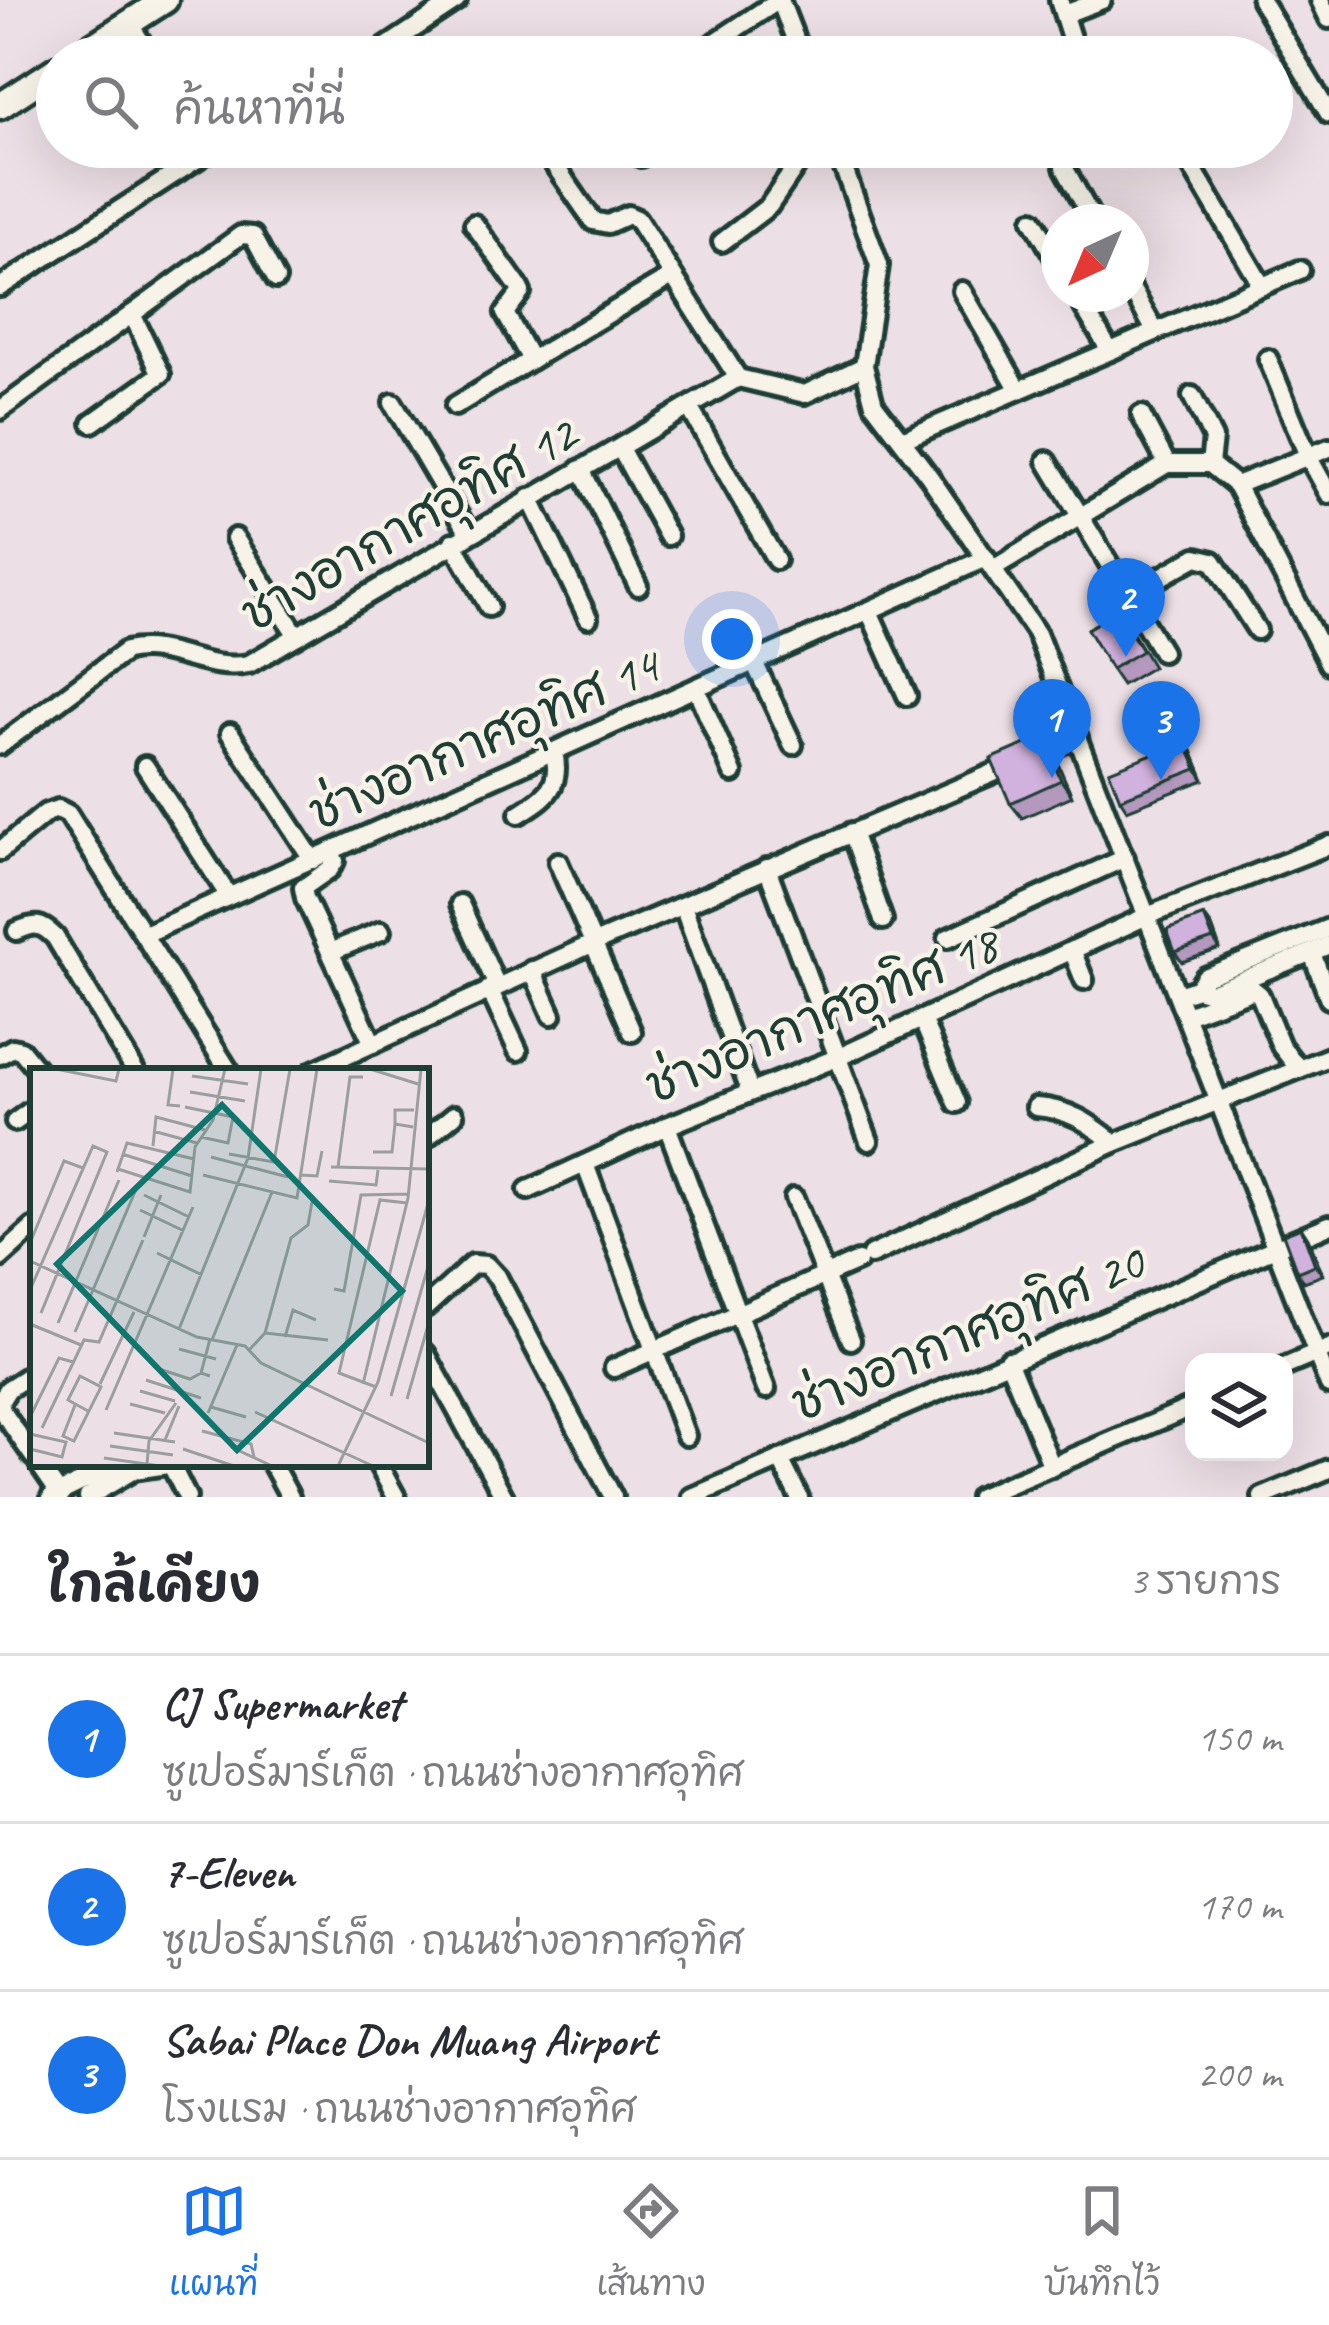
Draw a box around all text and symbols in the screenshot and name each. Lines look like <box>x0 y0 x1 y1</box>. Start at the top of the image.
search box <box>36 36 1293 168</box>
icon: search <box>78 69 144 135</box>
text: ค้นหาที่นี่ <box>174 81 345 138</box>
north arrow <box>1041 204 1149 312</box>
street label: ช่างอากาศอุทิศ 12 <box>230 400 593 650</box>
pin: 2 <box>1087 558 1165 657</box>
your location <box>702 609 762 669</box>
street label: ช่างอากาศอุทิศ 14 <box>298 631 675 849</box>
pin: 1 <box>1013 679 1091 778</box>
pin: 3 <box>1122 681 1200 780</box>
street label: ช่างอากาศอุทิศ 18 <box>636 910 1014 1123</box>
inset map <box>30 1068 429 1467</box>
street label: ช่างอากาศอุทิศ 20 <box>782 1229 1158 1441</box>
map controls <box>1185 1353 1293 1461</box>
button: layers <box>1185 1353 1293 1461</box>
text: ใกล้เคียง <box>48 1552 260 1616</box>
text: 3 รายการ <box>1129 1557 1281 1606</box>
text: CJ Supermarket <box>162 1676 402 1733</box>
text: 1 <box>78 1714 96 1763</box>
text: 150 m <box>1197 1714 1281 1763</box>
text: ซูเปอร์มาร์เก็ต · ถนนช่างอากาศอุทิศ <box>162 1749 742 1798</box>
text: 7-Eleven <box>162 1844 294 1901</box>
text: 2 <box>78 1882 96 1931</box>
text: 170 m <box>1197 1882 1281 1931</box>
text: ซูเปอร์มาร์เก็ต · ถนนช่างอากาศอุทิศ <box>162 1917 742 1966</box>
text: Sabai Place Don Muang Airport <box>162 2012 657 2069</box>
text: 3 <box>78 2050 96 2099</box>
text: 200 m <box>1197 2050 1281 2099</box>
text: โรงแรม · ถนนช่างอากาศอุทิศ <box>162 2085 635 2134</box>
tab: แผนที่ <box>169 2178 258 2308</box>
tab: เส้นทาง <box>596 2178 706 2308</box>
tab: บันทึกไว้ <box>1044 2178 1160 2308</box>

